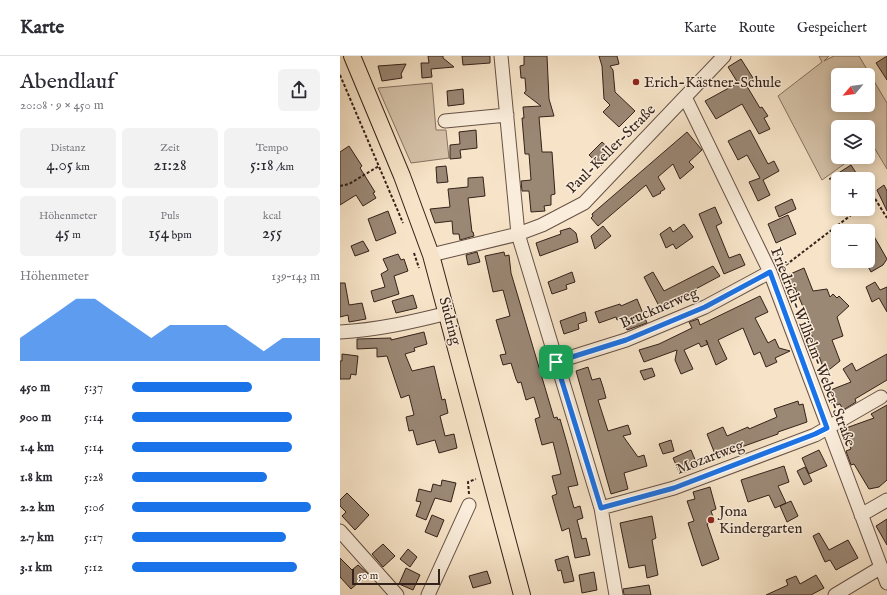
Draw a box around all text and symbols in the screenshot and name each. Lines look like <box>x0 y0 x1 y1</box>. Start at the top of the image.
text: Karte <box>20 16 64 40</box>
text: Karte <box>684 19 716 37</box>
text: Route <box>738 19 775 37</box>
text: Gespeichert <box>797 19 867 37</box>
text: Abendlauf <box>20 68 115 96</box>
north arrow <box>831 68 875 112</box>
map controls <box>831 68 875 268</box>
button: share <box>278 69 320 111</box>
place label: Erich-Kästner-Schule <box>644 73 781 92</box>
marker: Erich-Kästner-Schule <box>631 77 641 87</box>
text: 20:08 · 9 × 450 m <box>20 97 104 114</box>
street label: Paul-Keller-Straße <box>562 100 660 198</box>
button: layers <box>831 120 875 164</box>
text: Distanz <box>50 141 86 155</box>
text: Zeit <box>160 141 180 155</box>
text: Tempo <box>256 141 288 155</box>
text: 4.05 <box>46 155 73 176</box>
text: 21:28 <box>153 155 187 176</box>
text: 5:18 <box>250 155 274 176</box>
text: km <box>73 160 90 174</box>
text: /km <box>274 160 294 174</box>
button: + <box>831 172 875 216</box>
text: Höhenmeter <box>39 209 97 223</box>
text: Puls <box>161 209 179 223</box>
text: kcal <box>263 209 281 223</box>
text: 45 <box>55 223 70 244</box>
text: 154 <box>148 223 169 244</box>
text: 255 <box>262 223 282 244</box>
button: − <box>831 224 875 268</box>
text: m <box>70 228 81 242</box>
text: bpm <box>169 228 192 242</box>
street label: Friedrich-Wilhelm-Weber-Straße <box>766 245 860 449</box>
text: Höhenmeter <box>20 268 89 285</box>
text: 139–143 m <box>271 268 320 285</box>
street label: Brucknerweg <box>617 283 702 333</box>
street label: Südring <box>434 295 466 348</box>
pin <box>539 345 573 379</box>
icon: arrive <box>545 351 567 373</box>
text: 450 m <box>20 379 50 396</box>
text: 5:37 <box>84 379 103 396</box>
text: 900 m <box>20 409 51 426</box>
text: 5:14 <box>84 409 103 426</box>
street label: Mozartweg <box>673 435 747 479</box>
text: 1.4 km <box>20 439 54 456</box>
text: 5:14 <box>84 439 103 456</box>
text: 1.8 km <box>20 469 53 486</box>
text: 5:28 <box>84 469 103 486</box>
text: 2.2 km <box>20 499 55 516</box>
text: 5:06 <box>84 499 104 516</box>
place label: Jona Kindergarten <box>717 502 802 538</box>
marker: Jona Kindergarten <box>706 515 716 525</box>
text: 2.7 km <box>20 529 54 546</box>
text: 5:17 <box>84 529 103 546</box>
text: 3.1 km <box>20 559 52 576</box>
text: 5:12 <box>84 559 103 576</box>
scale bar <box>352 567 440 586</box>
text: 50 m <box>358 569 378 583</box>

